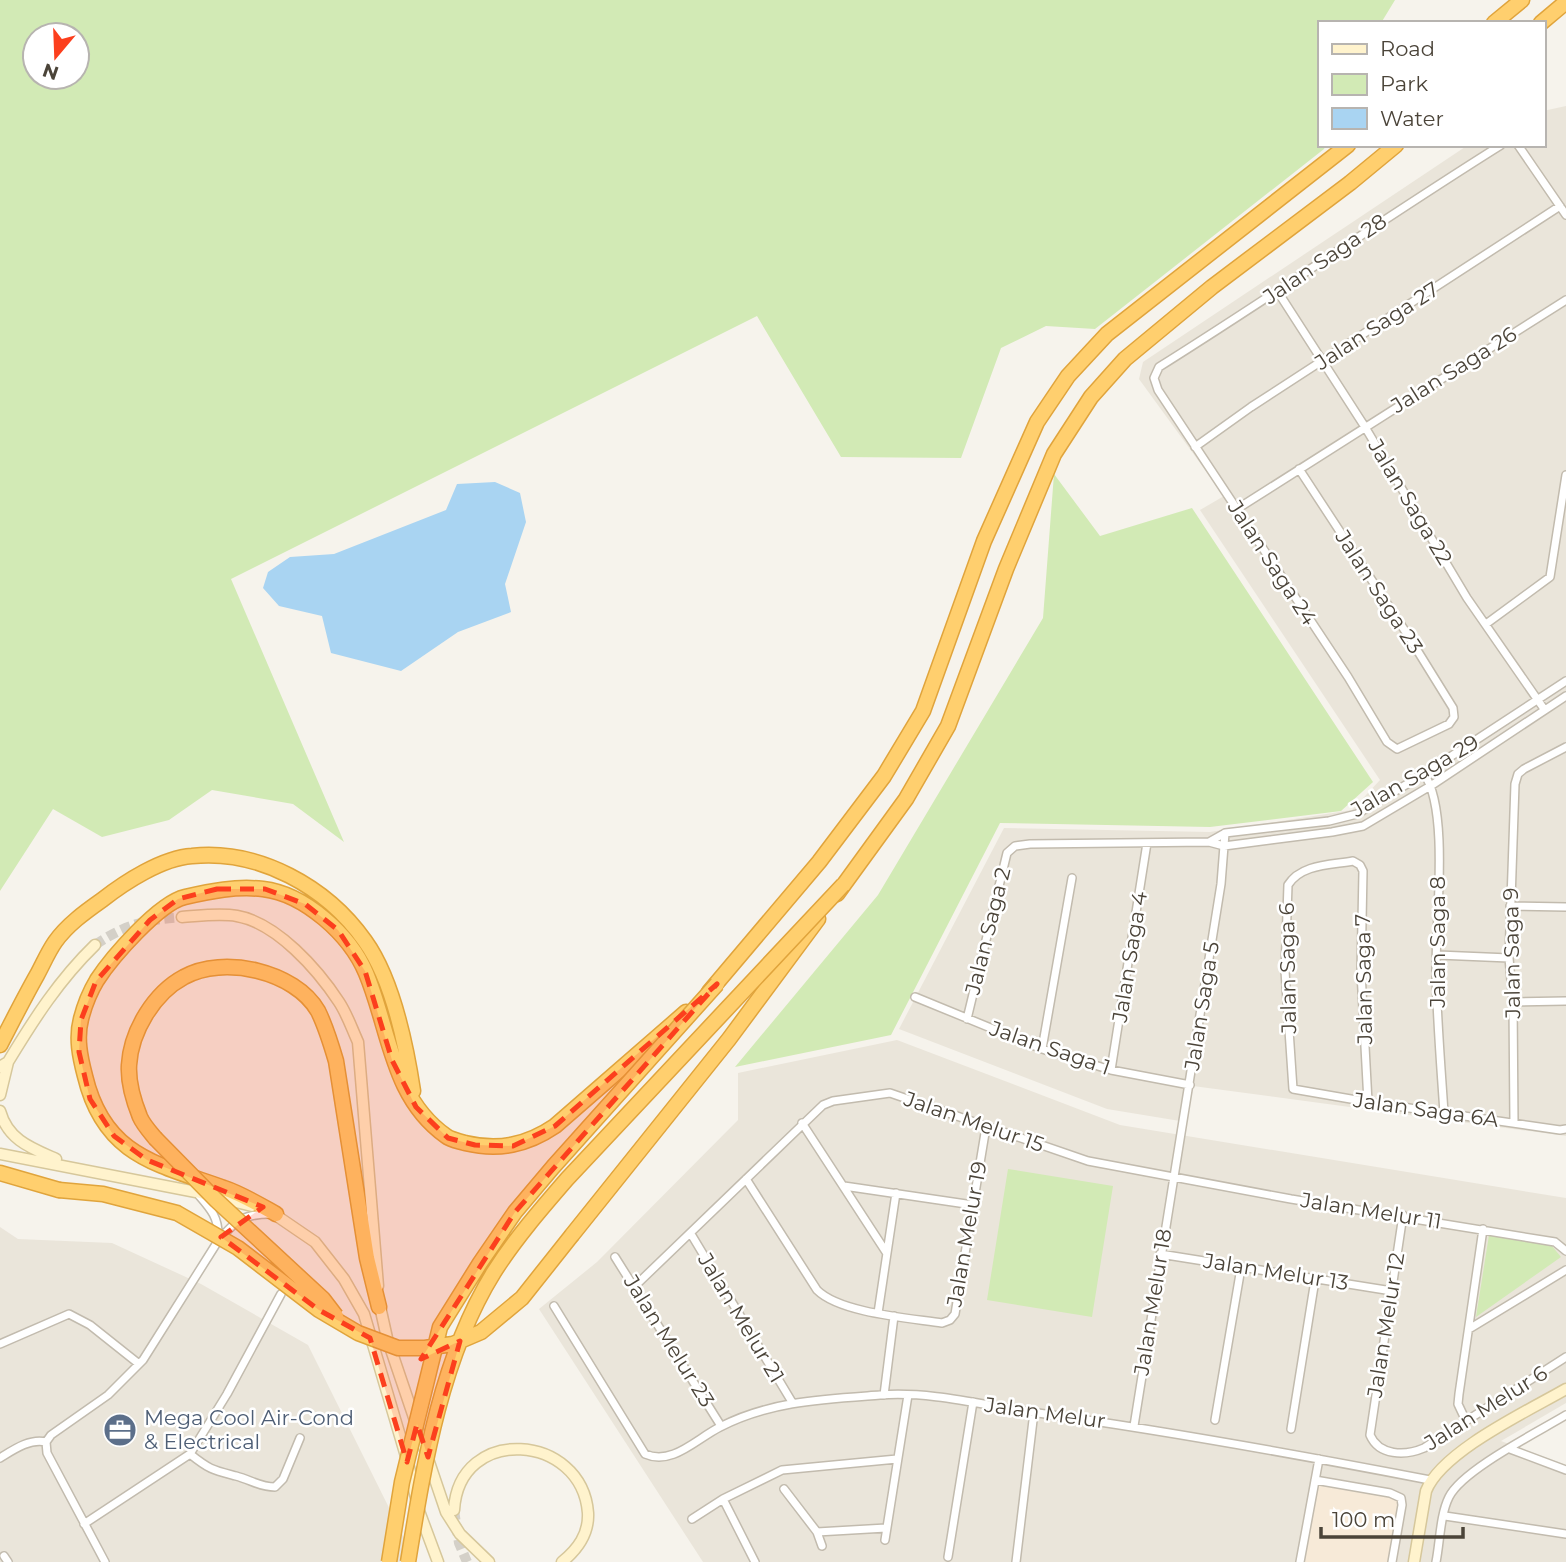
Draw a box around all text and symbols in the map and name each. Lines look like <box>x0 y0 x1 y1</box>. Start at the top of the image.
north arrow <box>21 21 91 91</box>
legend <box>1318 21 1545 147</box>
text: Road <box>1380 36 1435 61</box>
text: N <box>40 58 62 85</box>
text: Park <box>1380 71 1428 96</box>
text: Water <box>1380 106 1444 131</box>
street label: Jalan Saga 28 <box>1257 208 1391 310</box>
street label: Jalan Saga 27 <box>1309 276 1443 375</box>
street label: Jalan Saga 26 <box>1386 321 1521 419</box>
street label: Jalan Saga 22 <box>1363 434 1458 569</box>
street label: Jalan Saga 24 <box>1222 495 1322 630</box>
street label: Jalan Saga 23 <box>1330 525 1429 658</box>
street label: Jalan Saga 29 <box>1346 729 1483 823</box>
street label: Jalan Saga 2 <box>959 865 1015 998</box>
street label: Jalan Saga 8 <box>1425 876 1450 1009</box>
street label: Jalan Saga 9 <box>1498 887 1525 1020</box>
street label: Jalan Saga 4 <box>1107 890 1152 1025</box>
street label: Jalan Saga 6 <box>1274 902 1301 1035</box>
street label: Jalan Saga 7 <box>1350 913 1377 1046</box>
street label: Jalan Saga 5 <box>1179 940 1224 1073</box>
street label: Jalan Saga 1 <box>986 1015 1114 1080</box>
street label: Jalan Melur 15 <box>900 1086 1048 1157</box>
street label: Jalan Saga 6A <box>1351 1087 1501 1132</box>
street label: Jalan Melur 19 <box>941 1159 992 1310</box>
street label: Jalan Melur 11 <box>1298 1187 1443 1234</box>
street label: Jalan Melur 18 <box>1128 1227 1176 1378</box>
street label: Jalan Melur 21 <box>692 1248 790 1387</box>
street label: Jalan Melur 13 <box>1201 1248 1350 1295</box>
street label: Jalan Melur 12 <box>1362 1251 1409 1400</box>
street label: Jalan Melur 23 <box>618 1269 720 1411</box>
street label: Jalan Melur 6 <box>1419 1360 1552 1456</box>
street label: Jalan Melur <box>982 1392 1107 1433</box>
place label: Mega Cool Air-Cond & Electrical <box>144 1405 354 1454</box>
office icon: Mega Cool Air-Cond & Electrical <box>101 1411 139 1449</box>
scale bar <box>1321 1496 1463 1540</box>
text: 100 m <box>1332 1507 1395 1532</box>

